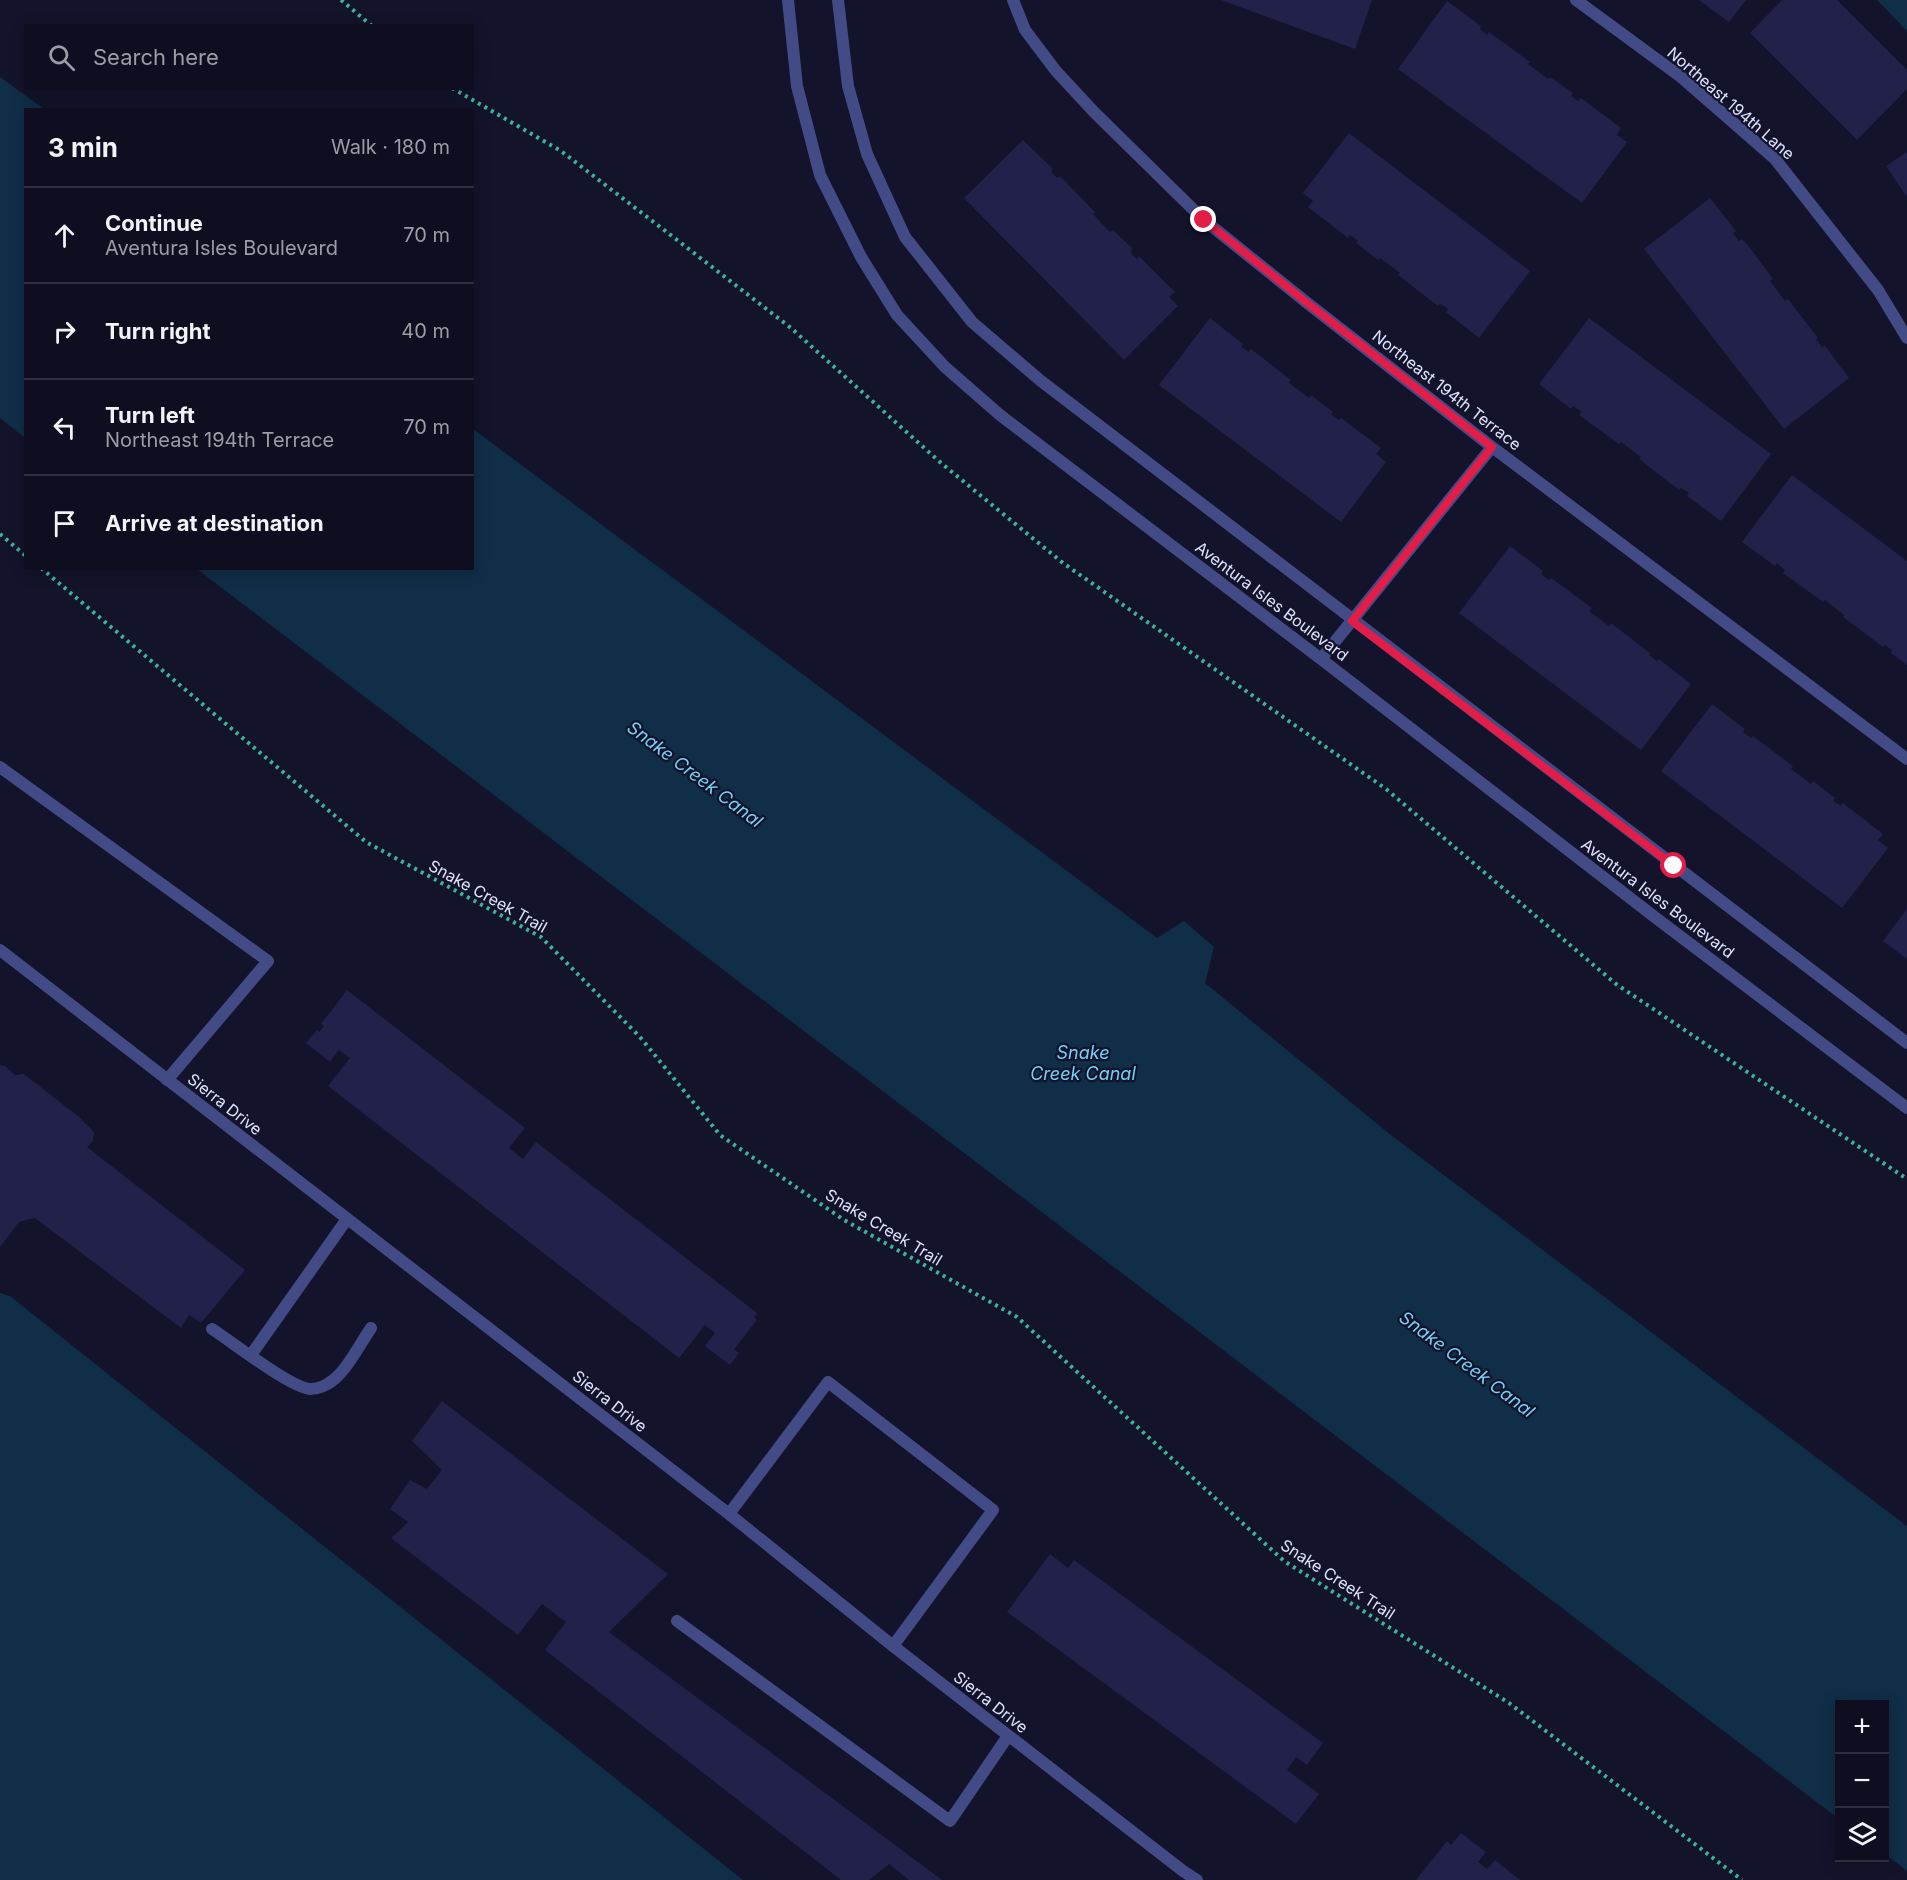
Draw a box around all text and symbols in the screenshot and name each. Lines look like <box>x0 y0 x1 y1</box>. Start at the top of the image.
search box <box>24 24 474 90</box>
icon: search <box>45 41 78 74</box>
street label: Northeast 194th Lane <box>1663 42 1799 164</box>
text: Search here <box>93 44 219 70</box>
text: 3 min <box>48 132 118 163</box>
text: Walk · 180 m <box>331 135 450 159</box>
route end <box>1190 206 1216 232</box>
text: Continue <box>105 210 203 236</box>
icon: ahead <box>48 219 81 252</box>
text: 70 m <box>403 223 450 247</box>
text: Aventura Isles Boulevard <box>105 236 338 260</box>
icon: right <box>48 315 81 348</box>
text: Turn right <box>105 318 211 344</box>
text: 40 m <box>401 319 450 343</box>
street label: Northeast 194th Terrace <box>1369 326 1525 454</box>
text: Turn left <box>105 402 195 428</box>
icon: left <box>48 411 81 444</box>
text: 70 m <box>403 415 450 439</box>
text: Northeast 194th Terrace <box>105 428 334 452</box>
icon: arrive <box>48 507 81 540</box>
text: Arrive at destination <box>105 510 324 536</box>
street label: Aventura Isles Boulevard <box>1192 537 1352 665</box>
water label: Snake Creek Canal <box>623 716 767 832</box>
street label: Aventura Isles Boulevard <box>1578 834 1738 962</box>
route start <box>1660 852 1686 878</box>
street label: Snake Creek Trail <box>425 855 551 937</box>
water label: Snake Creek Canal <box>1030 1042 1136 1084</box>
street label: Sierra Drive <box>184 1069 266 1139</box>
street label: Snake Creek Trail <box>822 1184 946 1270</box>
water label: Snake Creek Canal <box>1395 1306 1539 1422</box>
street label: Sierra Drive <box>569 1366 651 1436</box>
street label: Snake Creek Trail <box>1277 1535 1399 1623</box>
street label: Sierra Drive <box>950 1667 1032 1737</box>
map controls <box>1835 1700 1889 1862</box>
button: + <box>1835 1700 1889 1754</box>
button: − <box>1835 1754 1889 1808</box>
button: layers <box>1835 1808 1889 1862</box>

